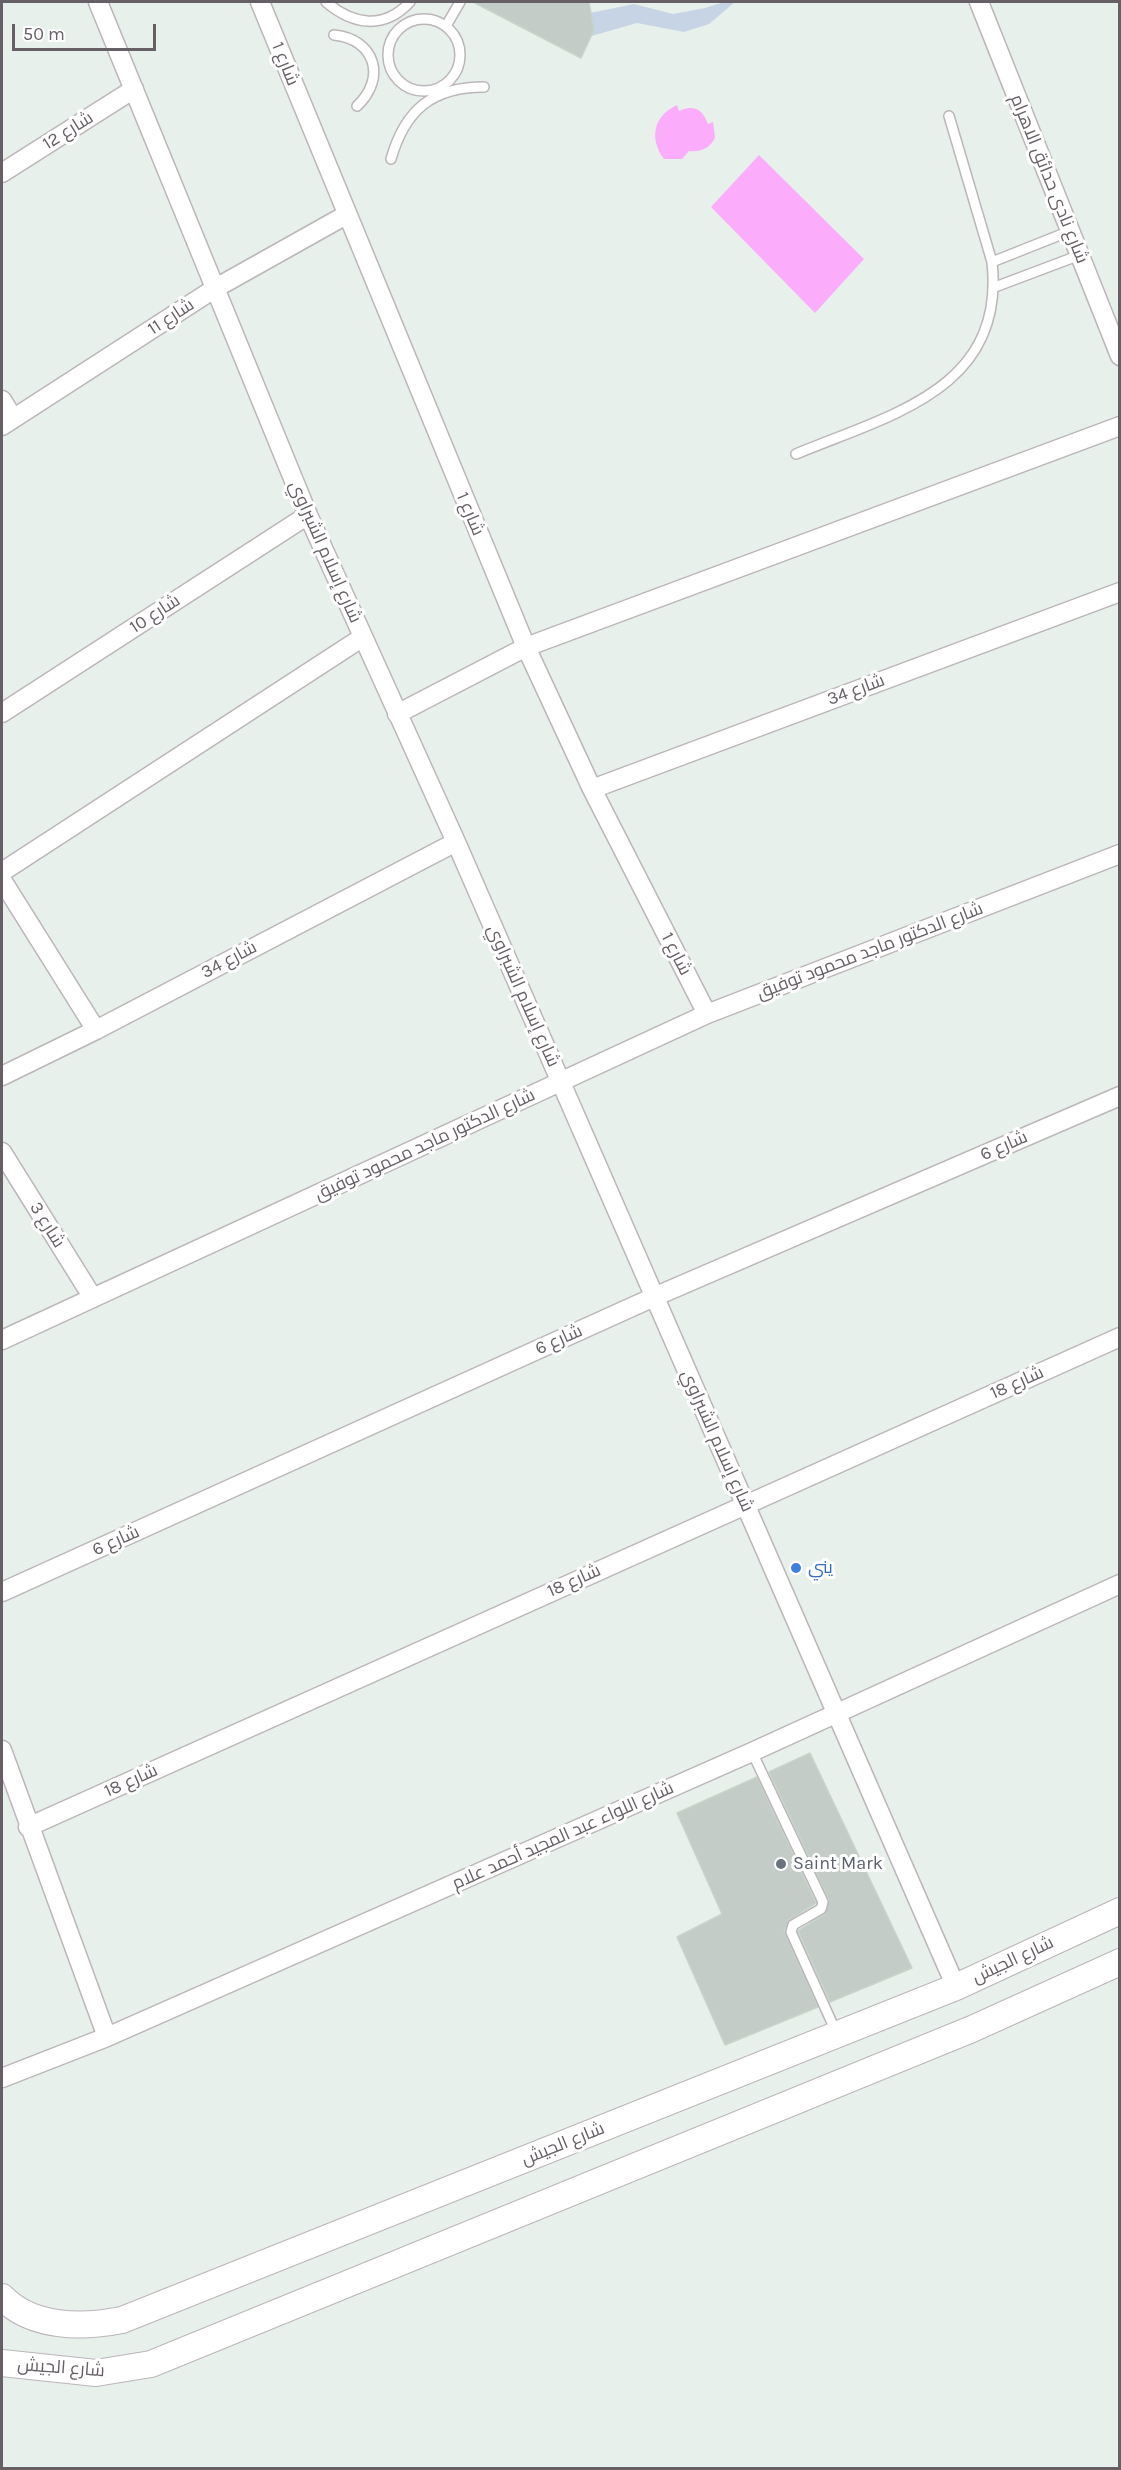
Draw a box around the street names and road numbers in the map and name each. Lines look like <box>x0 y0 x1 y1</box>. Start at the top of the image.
street label: شارع 1 <box>267 39 303 89</box>
street label: شارع نادى حدائق الاهرام <box>1005 91 1093 267</box>
street label: شارع 12 <box>39 107 97 155</box>
street label: شارع 11 <box>144 294 198 340</box>
street label: شارع إسلام الشبراوي <box>284 478 366 626</box>
street label: شارع 1 <box>451 489 489 539</box>
street label: شارع 10 <box>126 590 184 638</box>
street label: شارع 34 <box>824 670 888 710</box>
street label: شارع الدكتور ماجد محمود توفيق <box>754 898 986 1004</box>
street label: شارع إسلام الشبراوي <box>482 922 564 1070</box>
street label: شارع 1 <box>656 929 696 979</box>
street label: شارع 34 <box>198 936 260 984</box>
street label: شارع الدكتور ماجد محمود توفيق <box>311 1084 539 1206</box>
street label: شارع 6 <box>977 1126 1031 1166</box>
street label: شارع 3 <box>25 1198 69 1252</box>
street label: شارع 6 <box>532 1320 586 1360</box>
street label: شارع 18 <box>987 1362 1047 1404</box>
street label: شارع إسلام الشبراوي <box>676 1367 758 1515</box>
street label: شارع 6 <box>89 1521 143 1561</box>
street label: شارع 18 <box>544 1560 604 1602</box>
street label: شارع 18 <box>101 1760 161 1802</box>
street label: شارع اللواء عبد المجيد أحمد علام <box>449 1777 677 1895</box>
street label: شارع الجيش <box>969 1932 1057 1988</box>
street label: شارع الجيش <box>518 2118 608 2170</box>
street label: شارع الجيش <box>17 2354 105 2382</box>

